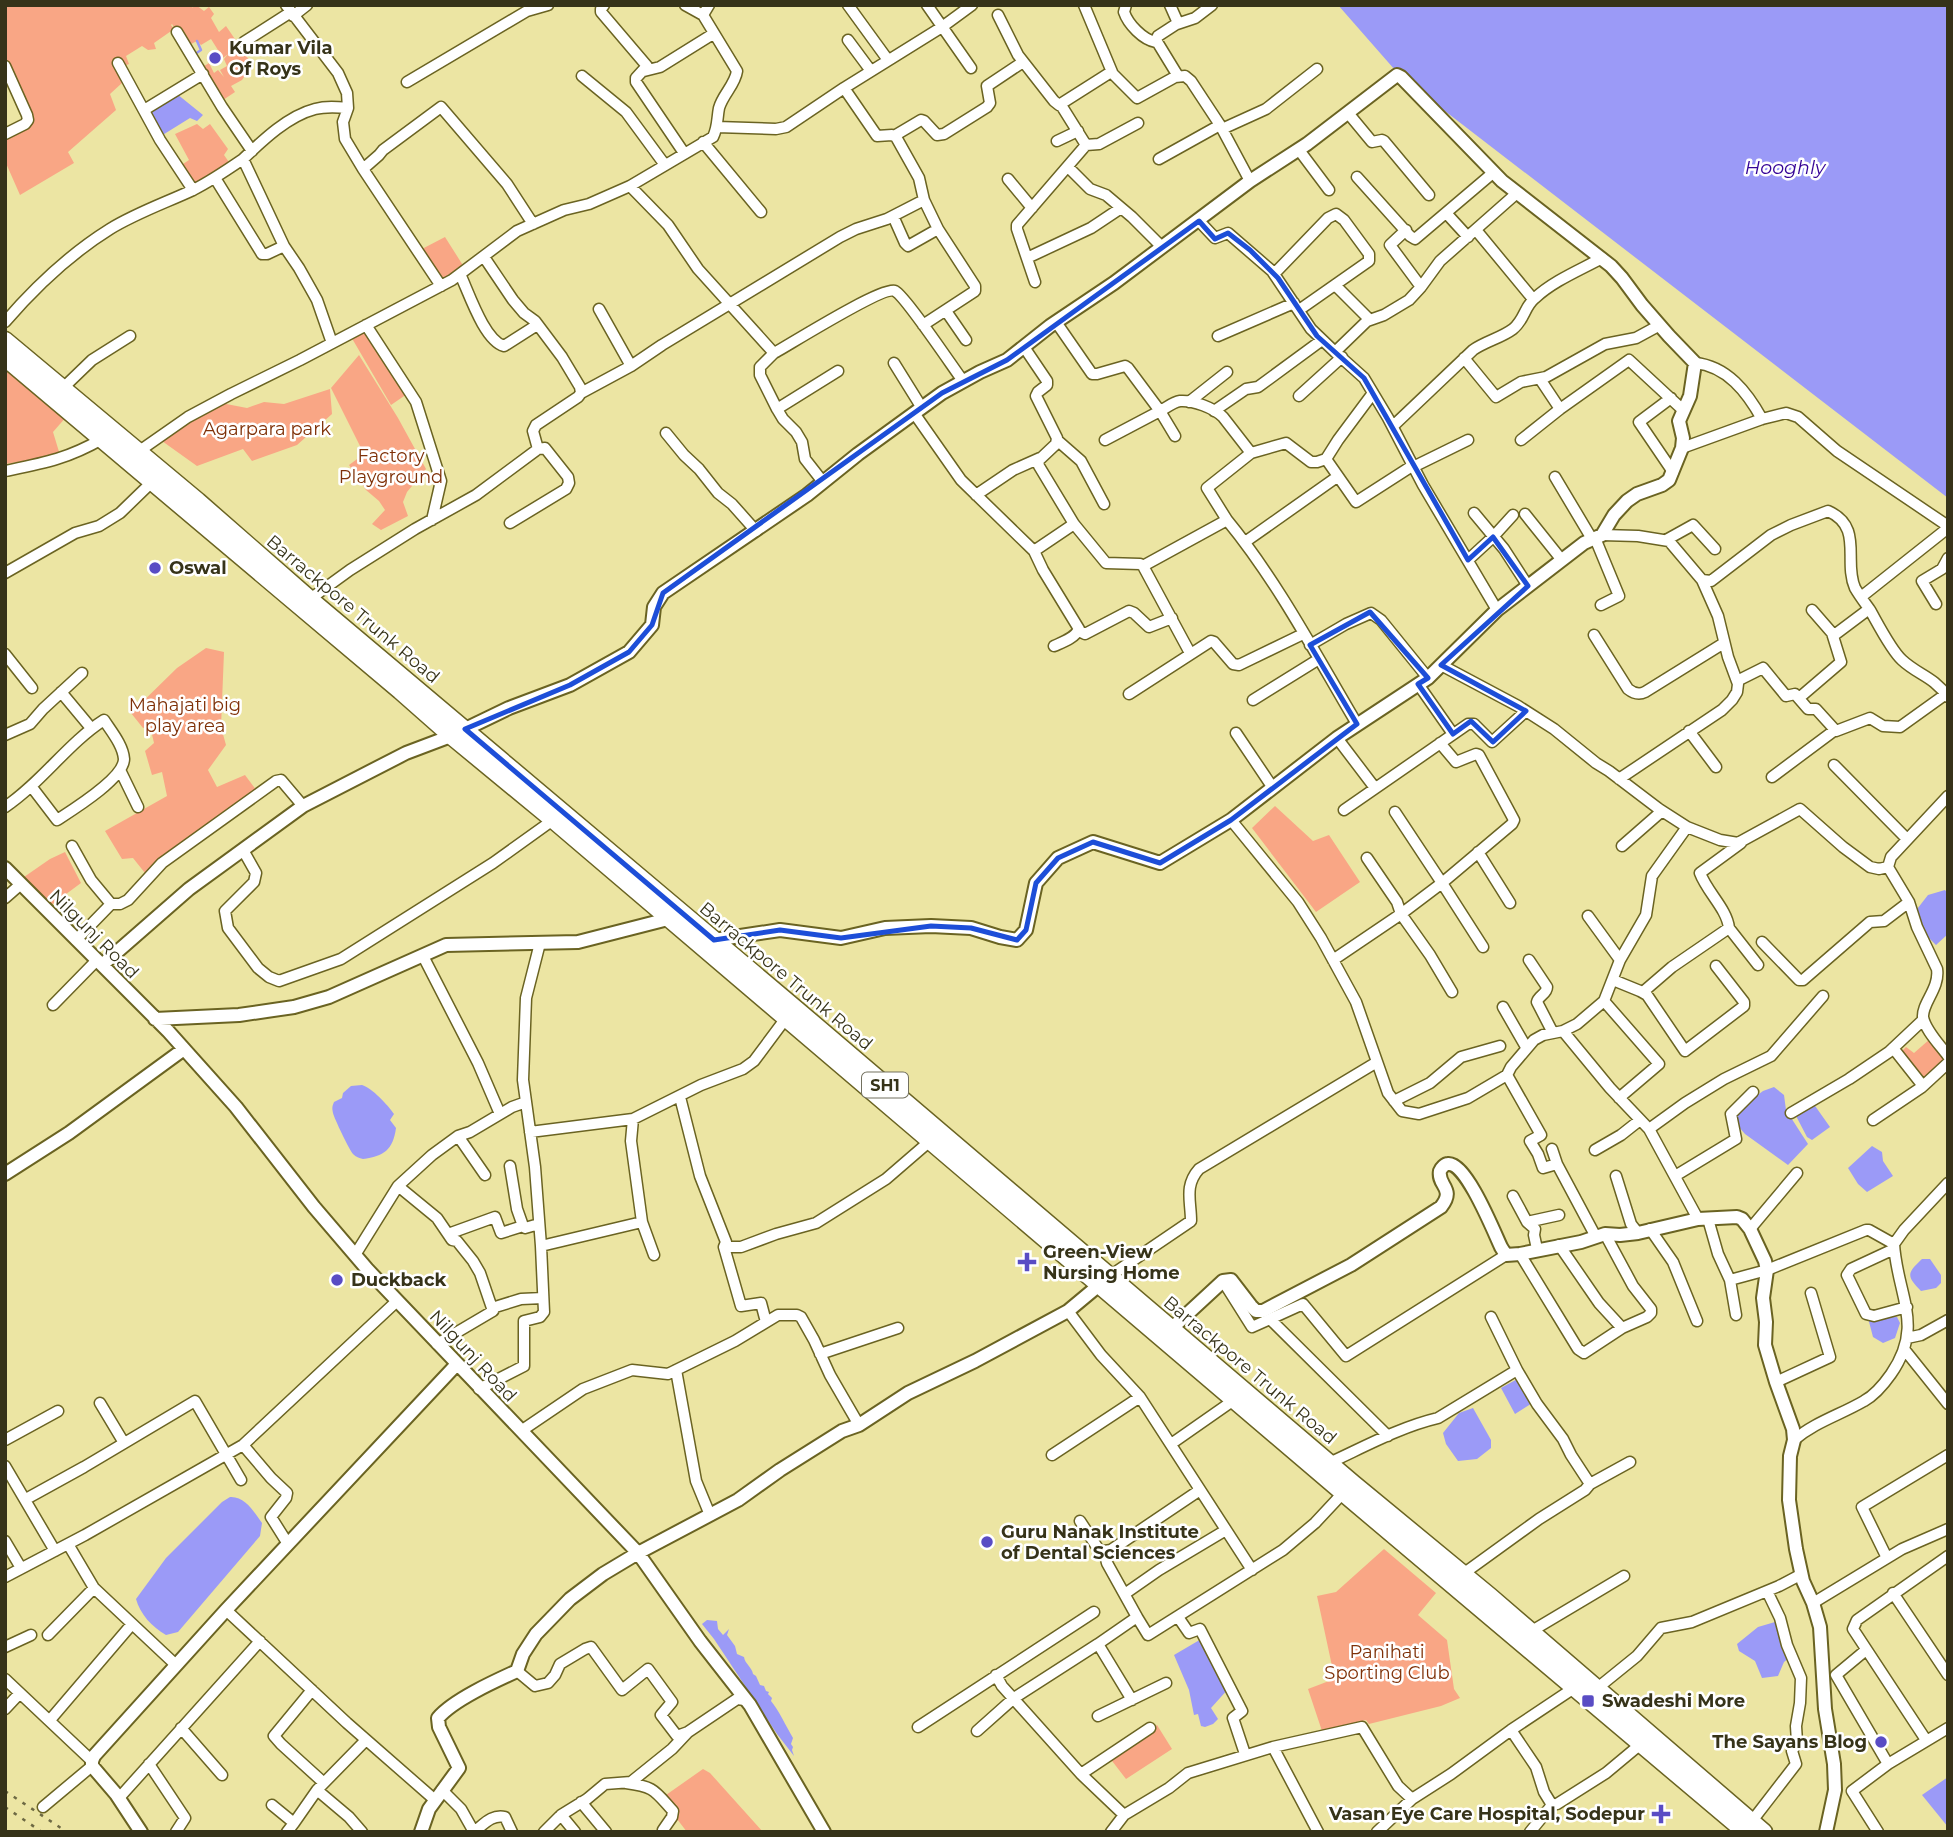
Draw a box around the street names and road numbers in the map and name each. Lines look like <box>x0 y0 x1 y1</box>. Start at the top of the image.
street label: Barrackpore Trunk Road <box>262 530 444 688</box>
street label: Nilgunj Road <box>45 885 143 983</box>
street label: Barrackpore Trunk Road <box>695 897 877 1055</box>
road number: SH1 <box>862 1072 908 1098</box>
street label: Barrackpore Trunk Road <box>1159 1291 1341 1449</box>
street label: Nilgunj Road <box>425 1305 521 1407</box>

